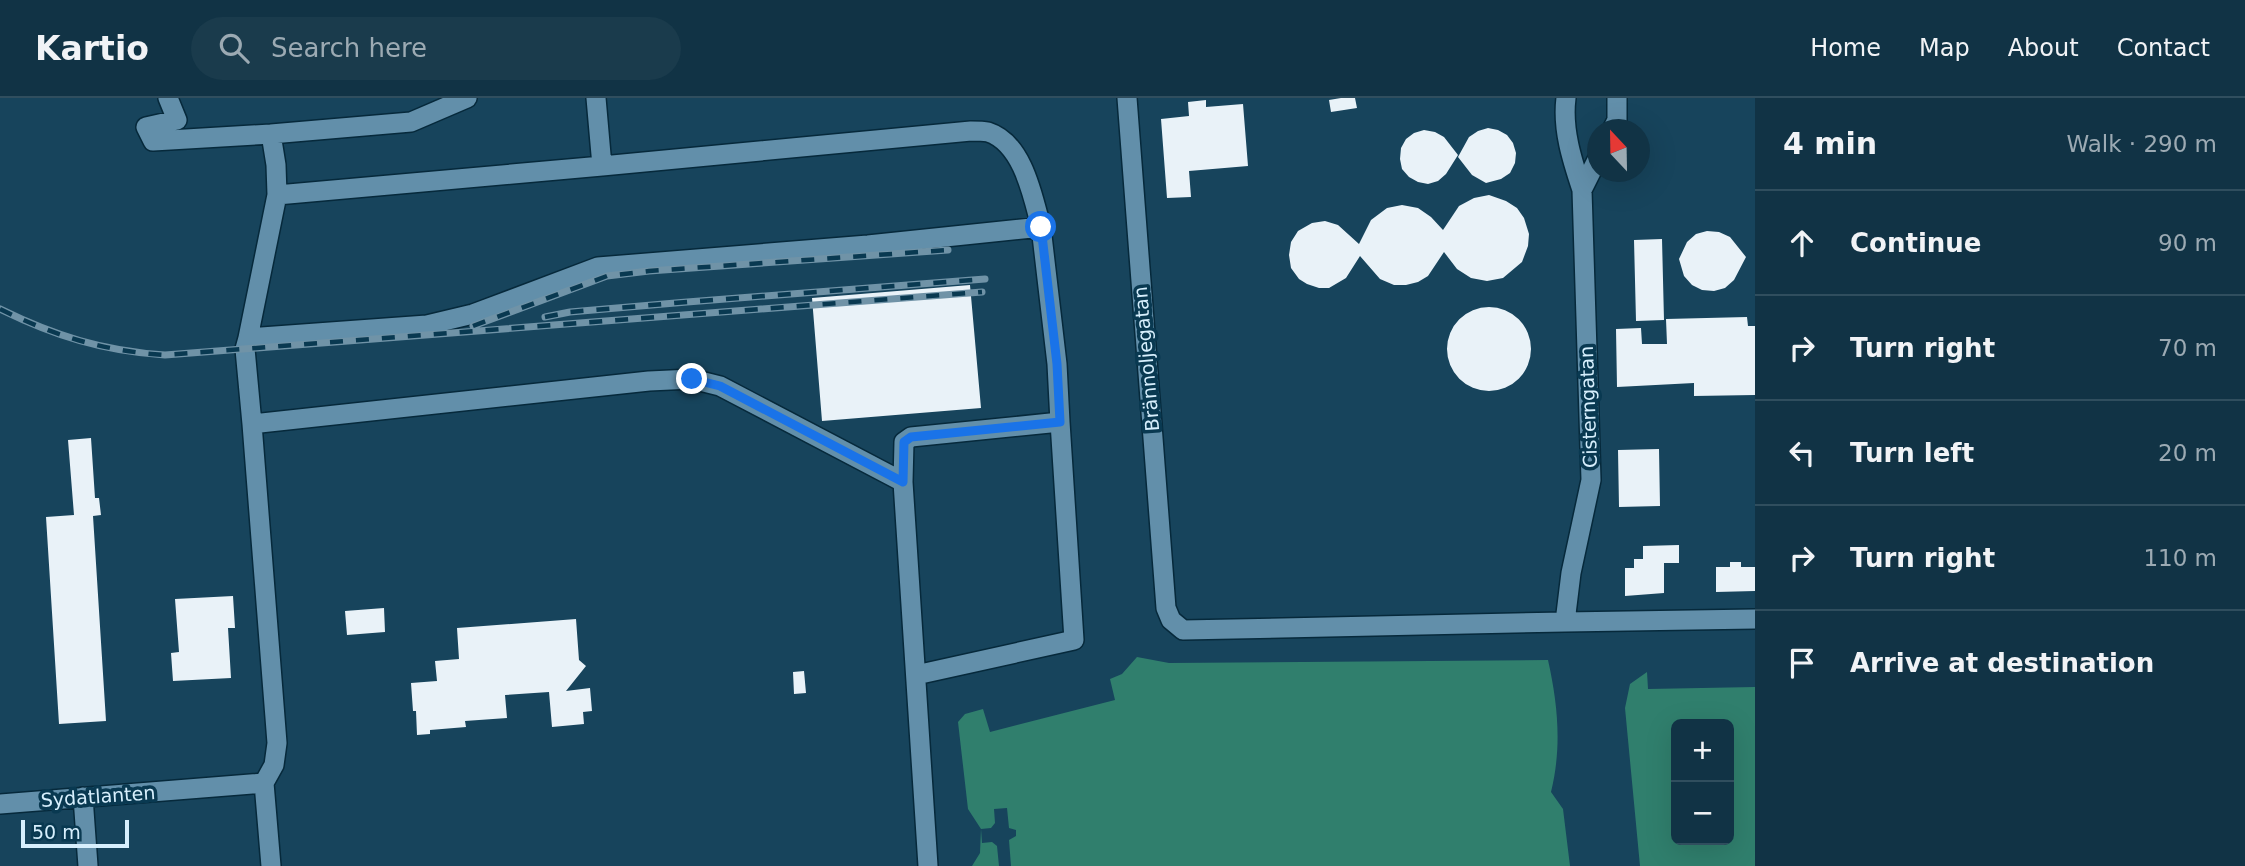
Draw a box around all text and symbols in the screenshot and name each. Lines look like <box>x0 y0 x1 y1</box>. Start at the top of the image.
search box <box>191 17 681 80</box>
text: Kartio <box>35 29 149 68</box>
icon: search <box>215 29 253 67</box>
text: Search here <box>271 33 427 63</box>
text: Home <box>1810 34 1881 62</box>
text: Map <box>1919 34 1970 62</box>
text: About <box>2008 34 2079 62</box>
text: Contact <box>2117 34 2210 62</box>
north arrow <box>1587 119 1650 182</box>
text: 4 min <box>1783 126 1877 161</box>
text: Walk · 290 m <box>2066 131 2217 157</box>
route start <box>1025 211 1056 242</box>
icon: ahead <box>1783 224 1821 262</box>
text: Continue <box>1850 228 1981 258</box>
text: 90 m <box>2158 230 2217 256</box>
street label: Brännoljegatan <box>1129 286 1163 432</box>
icon: right <box>1783 329 1821 367</box>
text: Turn right <box>1850 333 1995 363</box>
text: 70 m <box>2158 335 2217 361</box>
street label: Cisterngatan <box>1575 346 1601 468</box>
route end <box>676 363 707 394</box>
icon: left <box>1783 434 1821 472</box>
text: Turn left <box>1850 438 1974 468</box>
text: 20 m <box>2158 440 2217 466</box>
icon: right <box>1783 539 1821 577</box>
text: Turn right <box>1850 543 1995 573</box>
text: 110 m <box>2143 545 2217 571</box>
icon: arrive <box>1783 644 1821 682</box>
text: Arrive at destination <box>1850 648 2154 678</box>
map controls <box>1671 719 1734 845</box>
button: + <box>1671 719 1734 782</box>
street label: Sydatlanten <box>40 781 156 811</box>
button: − <box>1671 782 1734 845</box>
scale bar <box>21 817 130 849</box>
text: 50 m <box>32 821 81 843</box>

